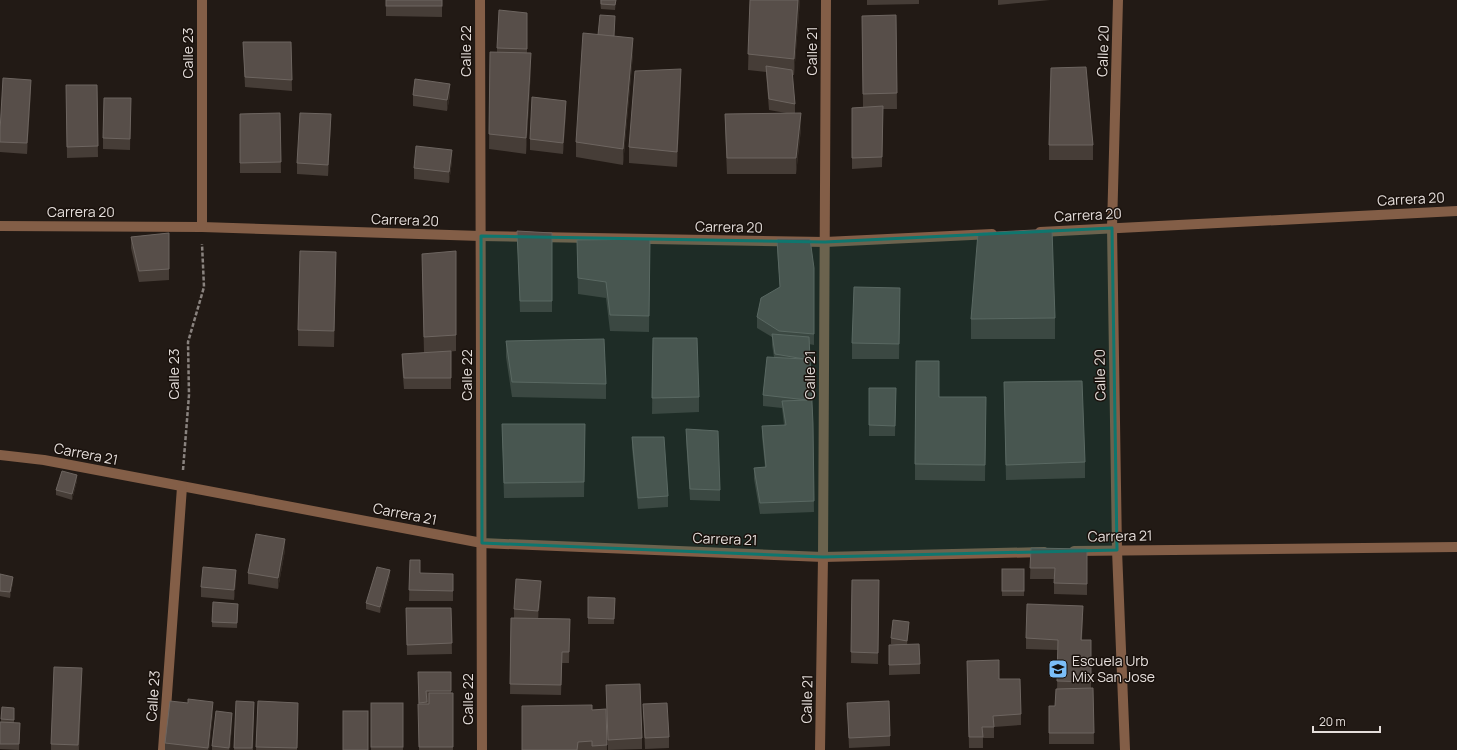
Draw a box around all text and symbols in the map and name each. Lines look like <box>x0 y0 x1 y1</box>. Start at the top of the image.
street label: Calle 22 <box>456 25 475 77</box>
street label: Calle 20 <box>1092 25 1113 77</box>
street label: Calle 23 <box>178 27 197 79</box>
street label: Calle 21 <box>802 27 821 75</box>
street label: Carrera 20 <box>1377 187 1445 210</box>
street label: Carrera 20 <box>47 202 115 221</box>
street label: Carrera 20 <box>1054 203 1122 226</box>
street label: Carrera 20 <box>371 209 439 230</box>
street label: Carrera 20 <box>695 216 763 237</box>
street label: Calle 23 <box>164 348 183 400</box>
street label: Calle 22 <box>457 349 476 401</box>
street label: Calle 20 <box>1090 349 1109 401</box>
street label: Calle 21 <box>800 351 819 399</box>
street label: Carrera 21 <box>53 438 120 469</box>
street label: Carrera 21 <box>372 498 439 529</box>
street label: Carrera 21 <box>1087 525 1153 546</box>
street label: Carrera 21 <box>692 528 758 549</box>
place label: Escuela Urb Mix San Jose <box>1072 651 1155 686</box>
school or university icon: Escuela Urb Mix San Jose <box>1047 658 1069 680</box>
street label: Calle 23 <box>141 670 164 722</box>
street label: Calle 22 <box>458 673 477 725</box>
street label: Calle 21 <box>797 674 816 724</box>
scale bar <box>1313 708 1380 734</box>
text: 20 m <box>1319 713 1346 730</box>

